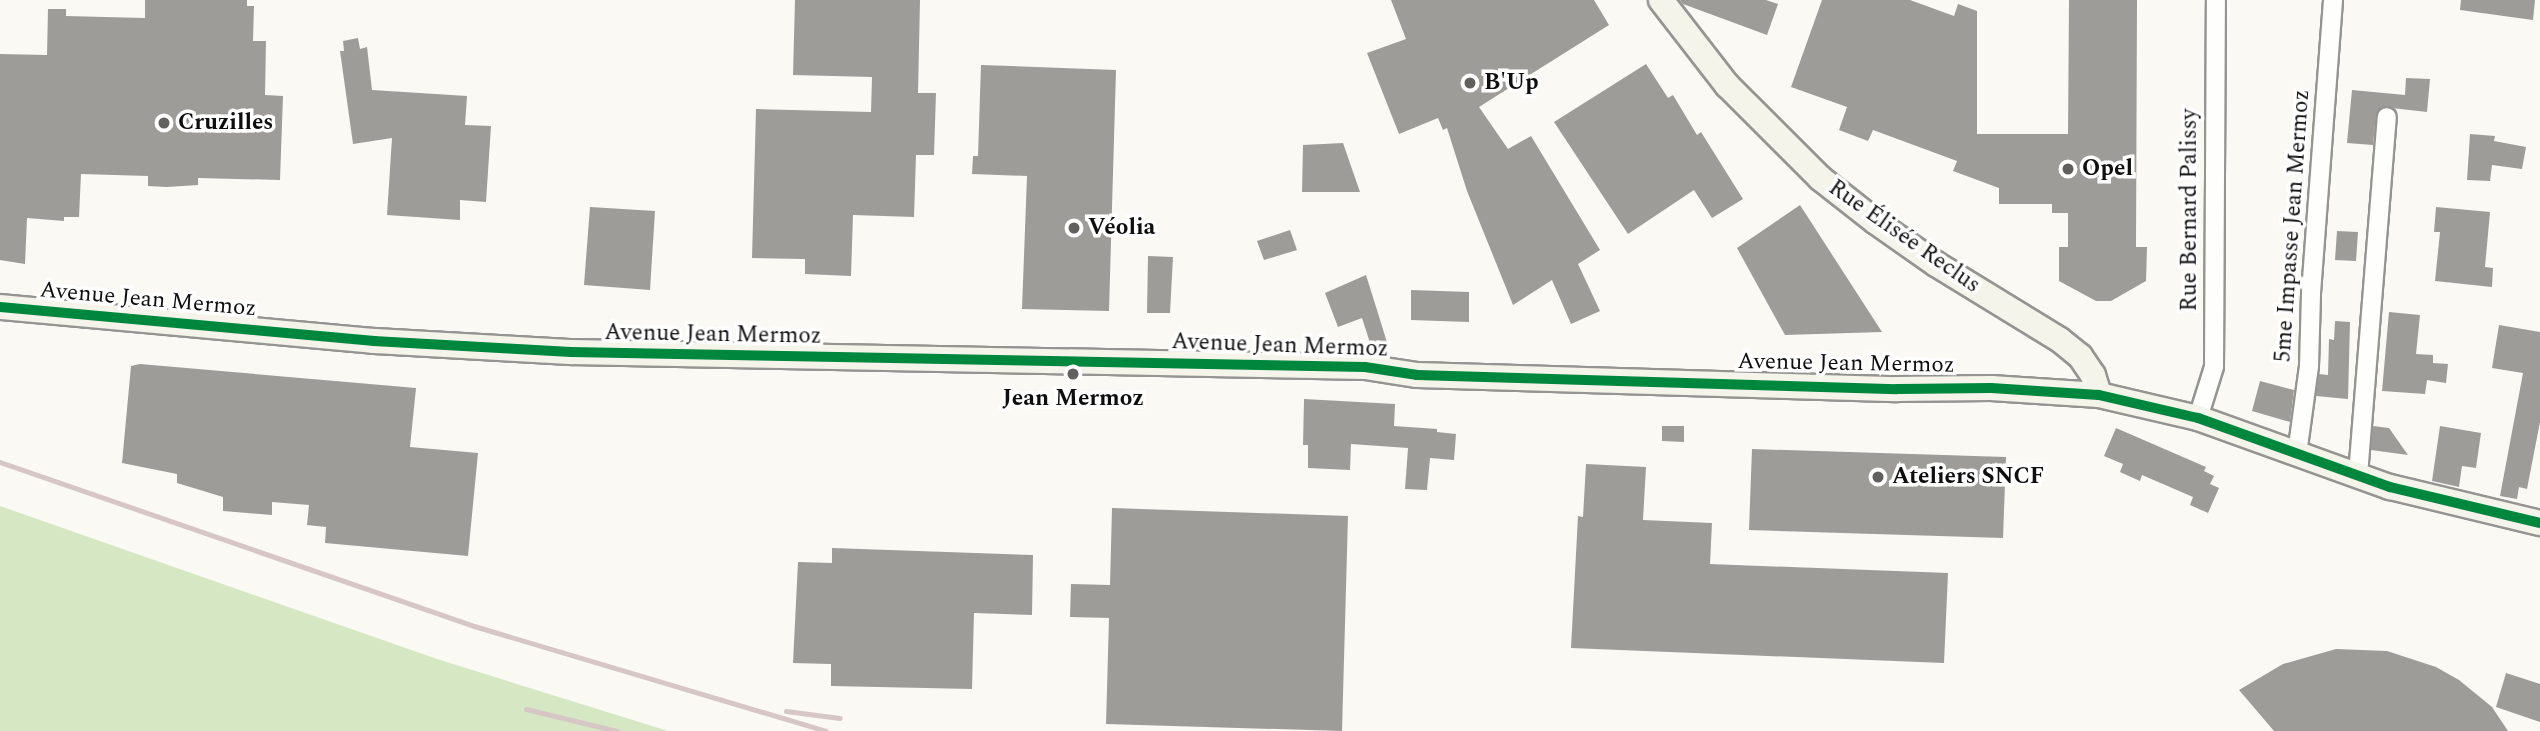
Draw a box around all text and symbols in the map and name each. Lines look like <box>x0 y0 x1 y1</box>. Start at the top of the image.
place label: B'Up <box>1484 69 1539 97</box>
marker: B'Up <box>1462 75 1478 91</box>
street label: 5me Impasse Jean Mermoz <box>2270 89 2316 363</box>
place label: Cruzilles <box>178 109 273 137</box>
street label: Rue Bernard Palissy <box>2176 109 2204 311</box>
marker: Cruzilles <box>156 115 172 131</box>
place label: Opel <box>2082 155 2133 183</box>
marker: Opel <box>2060 161 2076 177</box>
street label: Rue Élisée Reclus <box>1823 174 1985 300</box>
place label: Véolia <box>1088 214 1155 242</box>
marker: Véolia <box>1066 220 1082 236</box>
street label: Avenue Jean Mermoz <box>39 277 257 323</box>
street label: Avenue Jean Mermoz <box>604 319 822 351</box>
street label: Avenue Jean Mermoz <box>1171 328 1389 364</box>
street label: Avenue Jean Mermoz <box>1737 348 1955 380</box>
marker: Jean Mermoz <box>1065 366 1081 382</box>
place label: Jean Mermoz <box>1002 385 1144 413</box>
place label: Ateliers SNCF <box>1892 463 2044 491</box>
marker: Ateliers SNCF <box>1870 469 1886 485</box>

